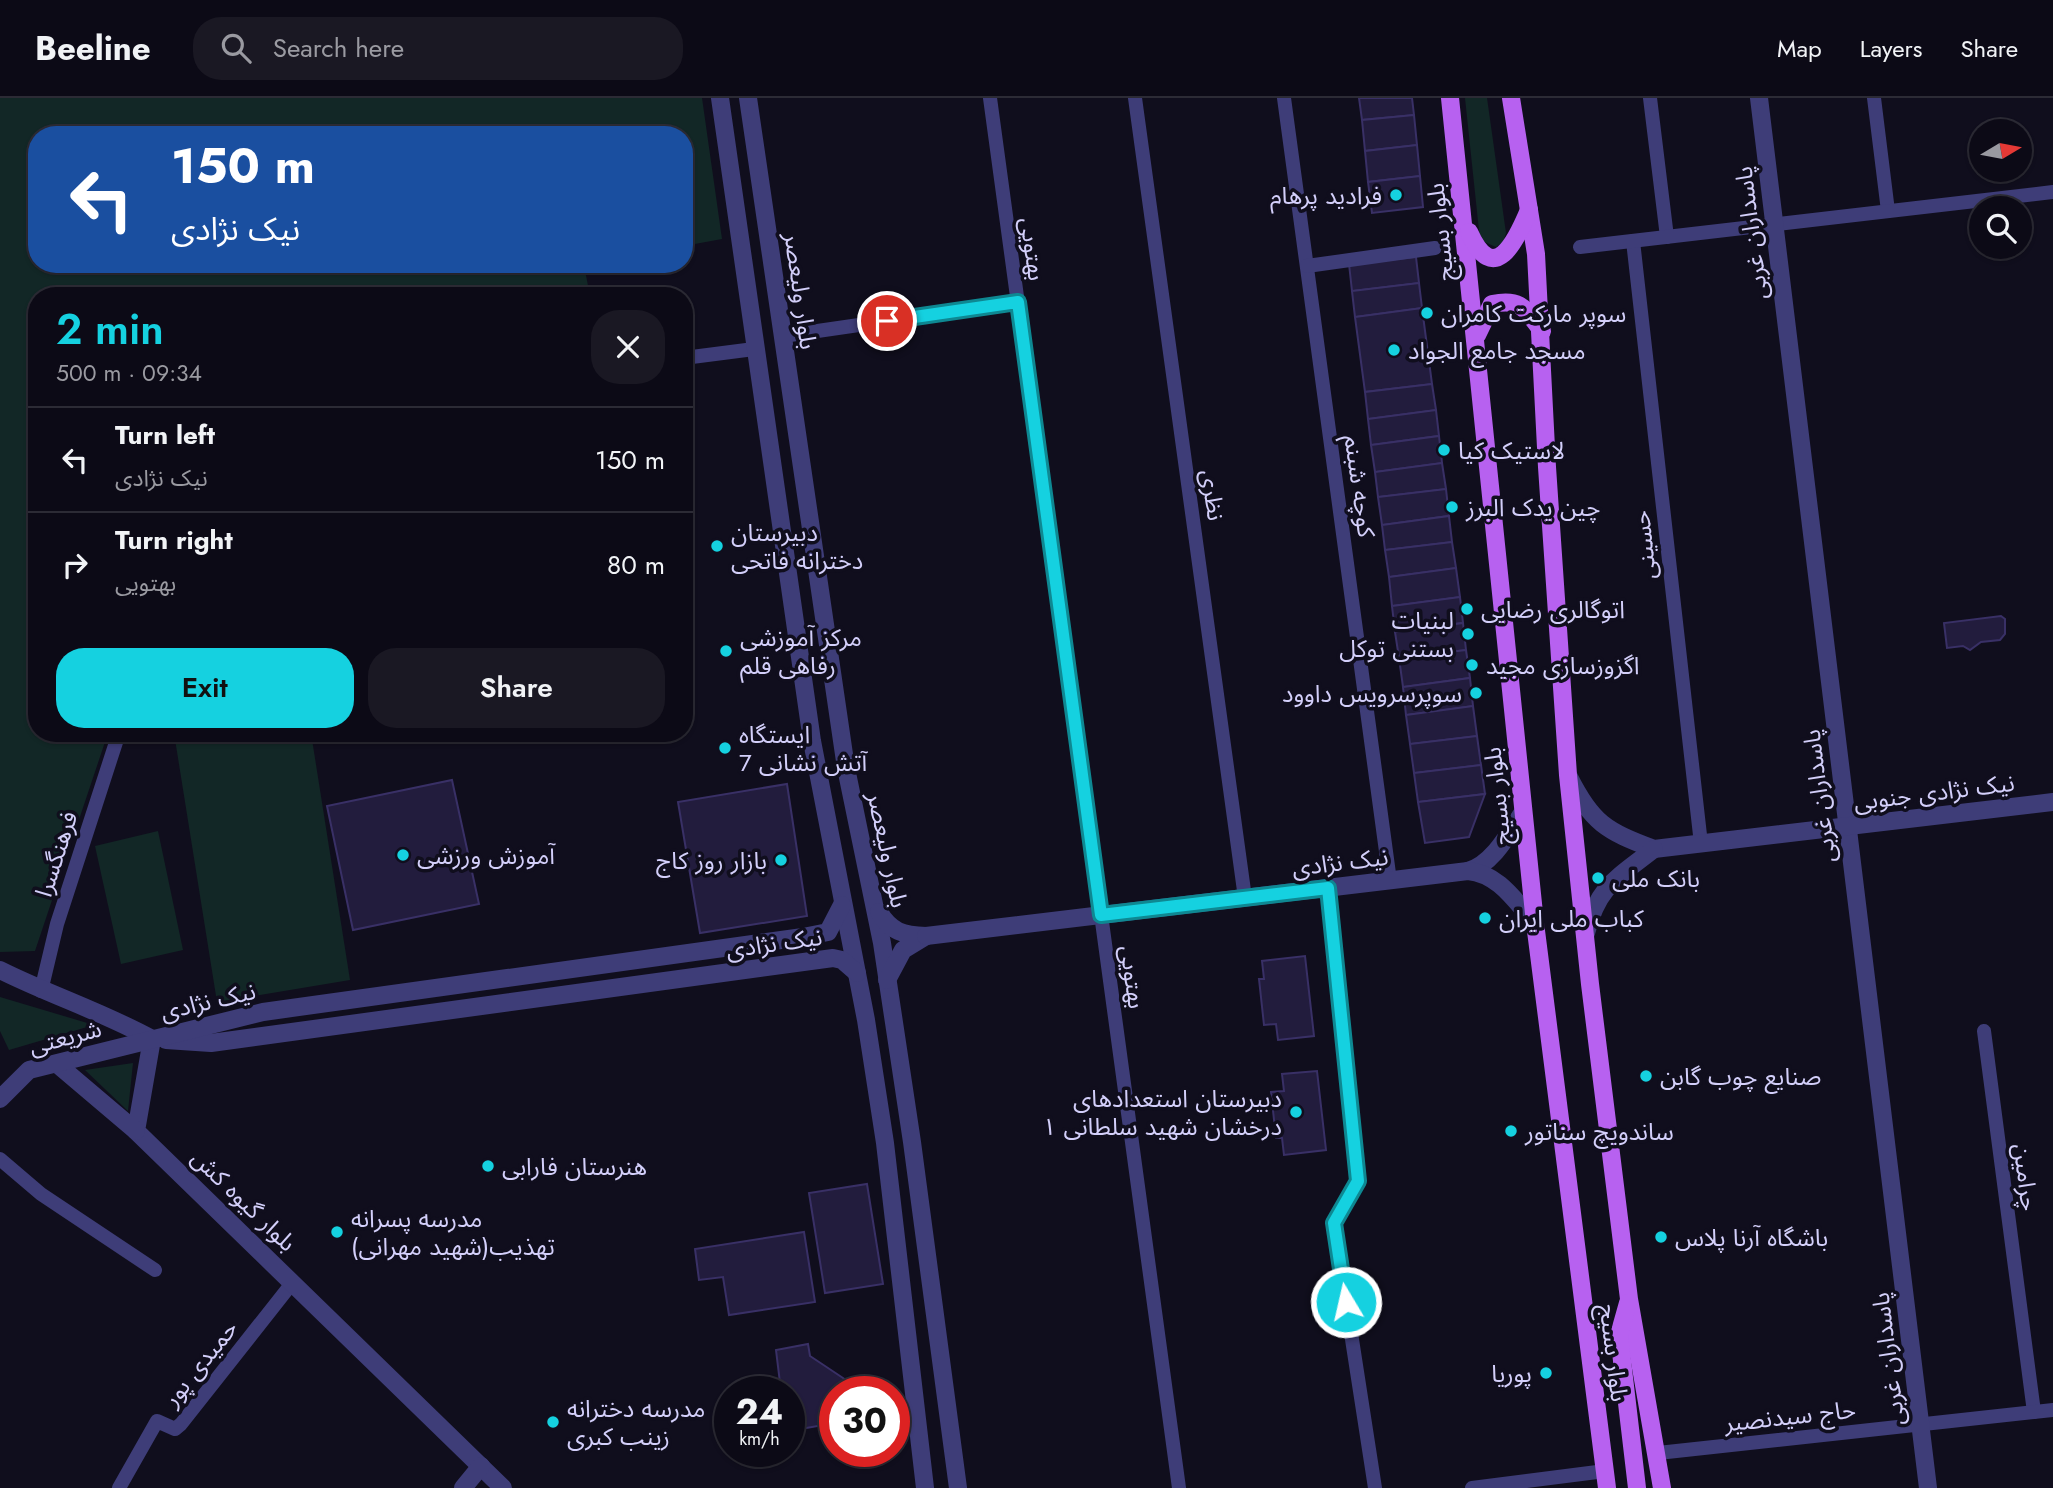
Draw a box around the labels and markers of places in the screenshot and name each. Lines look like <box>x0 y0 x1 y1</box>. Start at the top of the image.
place label: فرادید پرهام <box>1270 178 1382 214</box>
marker: فرادید پرهام <box>1388 187 1404 203</box>
pin <box>857 291 917 351</box>
place label: سوپر مارکت کامران <box>1441 296 1626 331</box>
marker: سوپر مارکت کامران <box>1419 305 1435 321</box>
place label: مسجد جامع الجواد <box>1408 333 1586 368</box>
marker: مسجد جامع الجواد <box>1386 342 1402 358</box>
place label: لاستیک کیا <box>1458 433 1565 468</box>
marker: لاستیک کیا <box>1436 442 1452 458</box>
place label: چین یدک البرز <box>1465 490 1601 525</box>
marker: چین یدک البرز <box>1444 499 1460 515</box>
place label: دبیرستان دخترانه فاتحی <box>731 515 863 578</box>
marker: دبیرستان دخترانه فاتحی <box>709 538 725 554</box>
place label: اتوگالری رضایی <box>1481 592 1625 627</box>
marker: اتوگالری رضایی <box>1459 601 1475 617</box>
place label: لبنیات بستنی توکل <box>1339 603 1454 666</box>
place label: مرکز آموزشی رفاهی قلم <box>740 620 862 683</box>
marker: لبنیات بستنی توکل <box>1460 626 1476 642</box>
marker: مرکز آموزشی رفاهی قلم <box>718 643 734 659</box>
place label: اگزوزسازی مجید <box>1486 648 1640 683</box>
marker: اگزوزسازی مجید <box>1464 657 1480 673</box>
place label: سوپرسرویس داوود <box>1282 676 1462 711</box>
marker: سوپرسرویس داوود <box>1468 685 1484 701</box>
place label: ایستگاه آتش نشانی 7 <box>739 717 868 780</box>
marker: ایستگاه آتش نشانی 7 <box>717 740 733 756</box>
place label: آموزش ورزشی <box>417 838 556 873</box>
place label: بازار روز کاج <box>656 843 767 878</box>
marker: آموزش ورزشی <box>395 847 411 863</box>
marker: بازار روز کاج <box>773 852 789 868</box>
place label: بانک ملی <box>1612 861 1700 896</box>
marker: بانک ملی <box>1590 870 1606 886</box>
place label: کباب ملی ایران <box>1499 901 1645 936</box>
marker: کباب ملی ایران <box>1477 910 1493 926</box>
place label: صنایع چوب گابن <box>1660 1059 1821 1094</box>
marker: صنایع چوب گابن <box>1638 1068 1654 1084</box>
place label: دبیرستان استعدادهای درخشان شهید سلطانی ۱ <box>1043 1081 1282 1144</box>
marker: دبیرستان استعدادهای درخشان شهید سلطانی ۱ <box>1288 1104 1304 1120</box>
place label: ساندویچ سناتور <box>1524 1114 1674 1149</box>
marker: ساندویچ سناتور <box>1503 1123 1519 1139</box>
place label: هنرستان فارابی <box>502 1149 647 1184</box>
marker: هنرستان فارابی <box>480 1158 496 1174</box>
place label: مدرسه پسرانه تهذیب(شهید مهرانی) <box>351 1201 555 1264</box>
place label: باشگاه آرنا پلاس <box>1675 1220 1828 1255</box>
marker: مدرسه پسرانه تهذیب(شهید مهرانی) <box>329 1224 345 1240</box>
marker: باشگاه آرنا پلاس <box>1653 1229 1669 1245</box>
place label: پوریا <box>1491 1356 1532 1391</box>
marker: پوریا <box>1538 1365 1554 1381</box>
place label: مدرسه دخترانه زینب کبری <box>567 1391 705 1454</box>
marker: مدرسه دخترانه زینب کبری <box>545 1414 561 1430</box>

